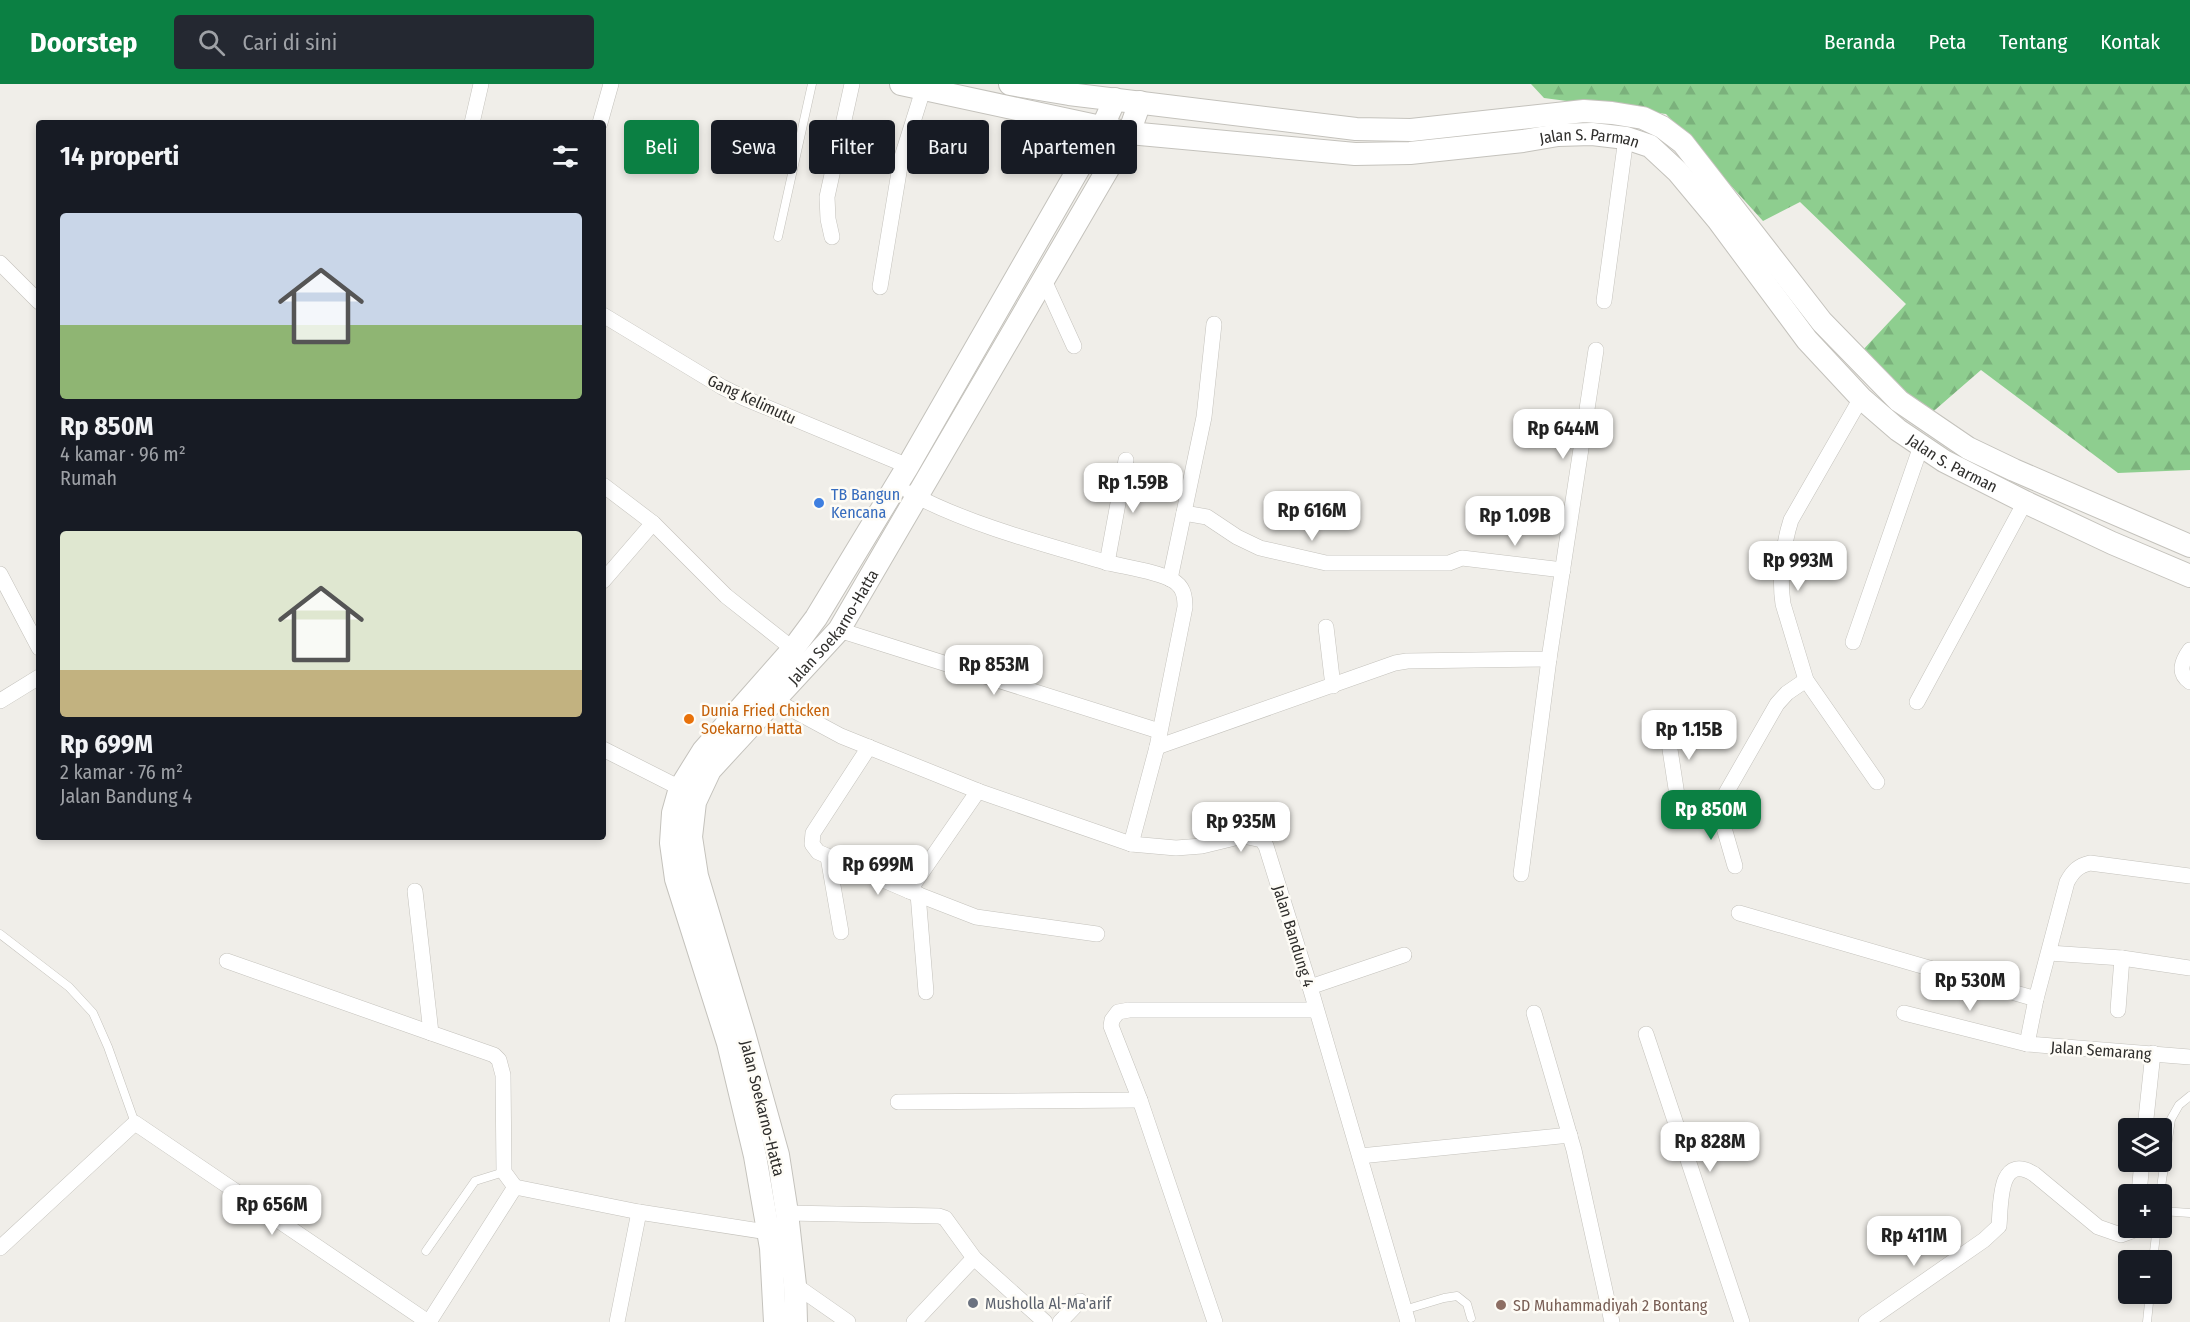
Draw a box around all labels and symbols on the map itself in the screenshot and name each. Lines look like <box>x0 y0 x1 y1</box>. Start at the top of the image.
street label: Jalan S. Parman <box>1538 125 1642 152</box>
street label: Gang Kelimutu <box>705 371 799 428</box>
pin: Rp 644M <box>1508 409 1618 460</box>
street label: Jalan S. Parman <box>1904 430 2001 497</box>
pin: Rp 1.59B <box>1071 463 1195 514</box>
place label: TB Bangun Kencana <box>831 485 900 522</box>
pin: Rp 616M <box>1257 491 1367 542</box>
marker: TB Bangun Kencana <box>812 496 826 510</box>
pin: Rp 1.09B <box>1453 496 1577 547</box>
pin: Rp 993M <box>1743 541 1853 592</box>
street label: Jalan Soekarno-Hatta <box>784 566 882 689</box>
pin: Rp 853M <box>939 645 1049 696</box>
place label: Dunia Fried Chicken Soekarno Hatta <box>701 701 830 738</box>
pin: Rp 1.15B <box>1627 710 1751 761</box>
marker: Dunia Fried Chicken Soekarno Hatta <box>682 712 696 726</box>
pin: Rp 850M <box>1656 790 1766 841</box>
pin: Rp 935M <box>1186 802 1296 853</box>
pin: Rp 699M <box>823 845 933 896</box>
street label: Jalan Bandung 4 <box>1269 883 1318 990</box>
pin: Rp 530M <box>1915 961 2025 1012</box>
street label: Jalan Semarang <box>2050 1037 2153 1064</box>
street label: Jalan Soekarno-Hatta <box>736 1038 789 1178</box>
pin: Rp 828M <box>1655 1122 1765 1173</box>
pin: Rp 656M <box>217 1185 327 1236</box>
pin: Rp 411M <box>1859 1216 1969 1267</box>
place label: Musholla Al-Ma'arif <box>985 1294 1112 1313</box>
marker: Musholla Al-Ma'arif <box>966 1296 980 1310</box>
place label: SD Muhammadiyah 2 Bontang <box>1513 1296 1708 1315</box>
marker: SD Muhammadiyah 2 Bontang <box>1494 1298 1508 1312</box>

